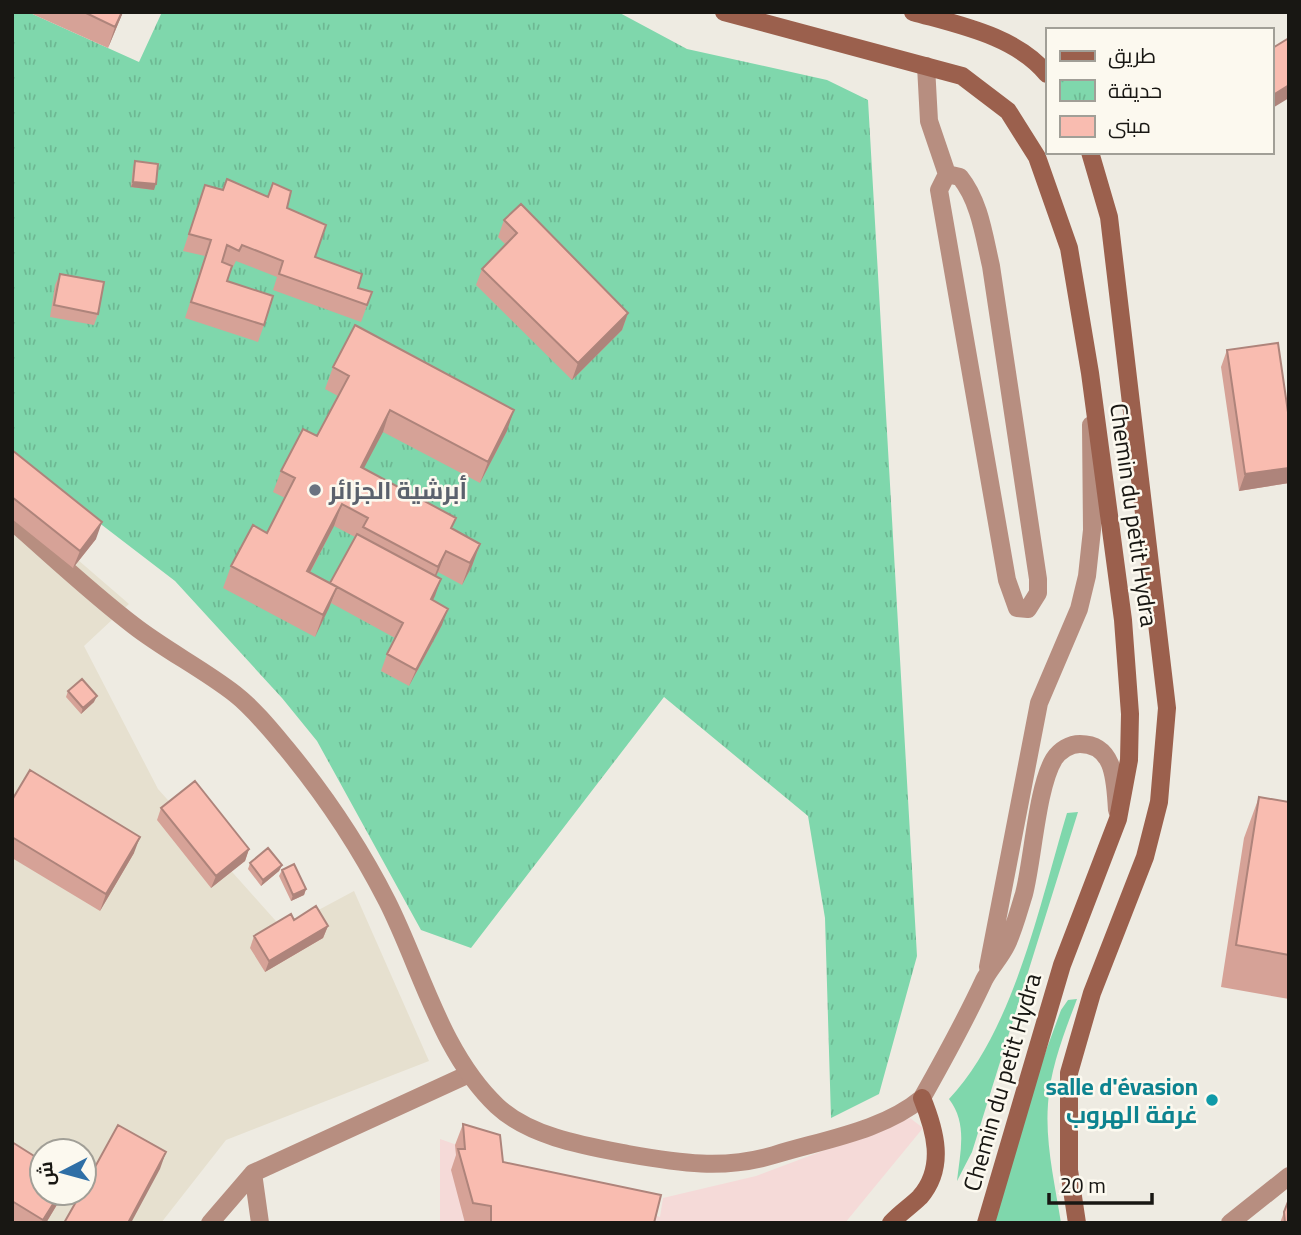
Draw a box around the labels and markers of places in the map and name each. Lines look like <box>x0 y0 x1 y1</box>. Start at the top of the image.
place label: أبرشية الجزائر <box>328 468 467 513</box>
marker: أبرشية الجزائر <box>307 482 323 498</box>
place label: salle d'évasion غرفة الهروب <box>1045 1064 1198 1137</box>
marker: salle d'évasion غرفة الهروب <box>1204 1092 1220 1108</box>

